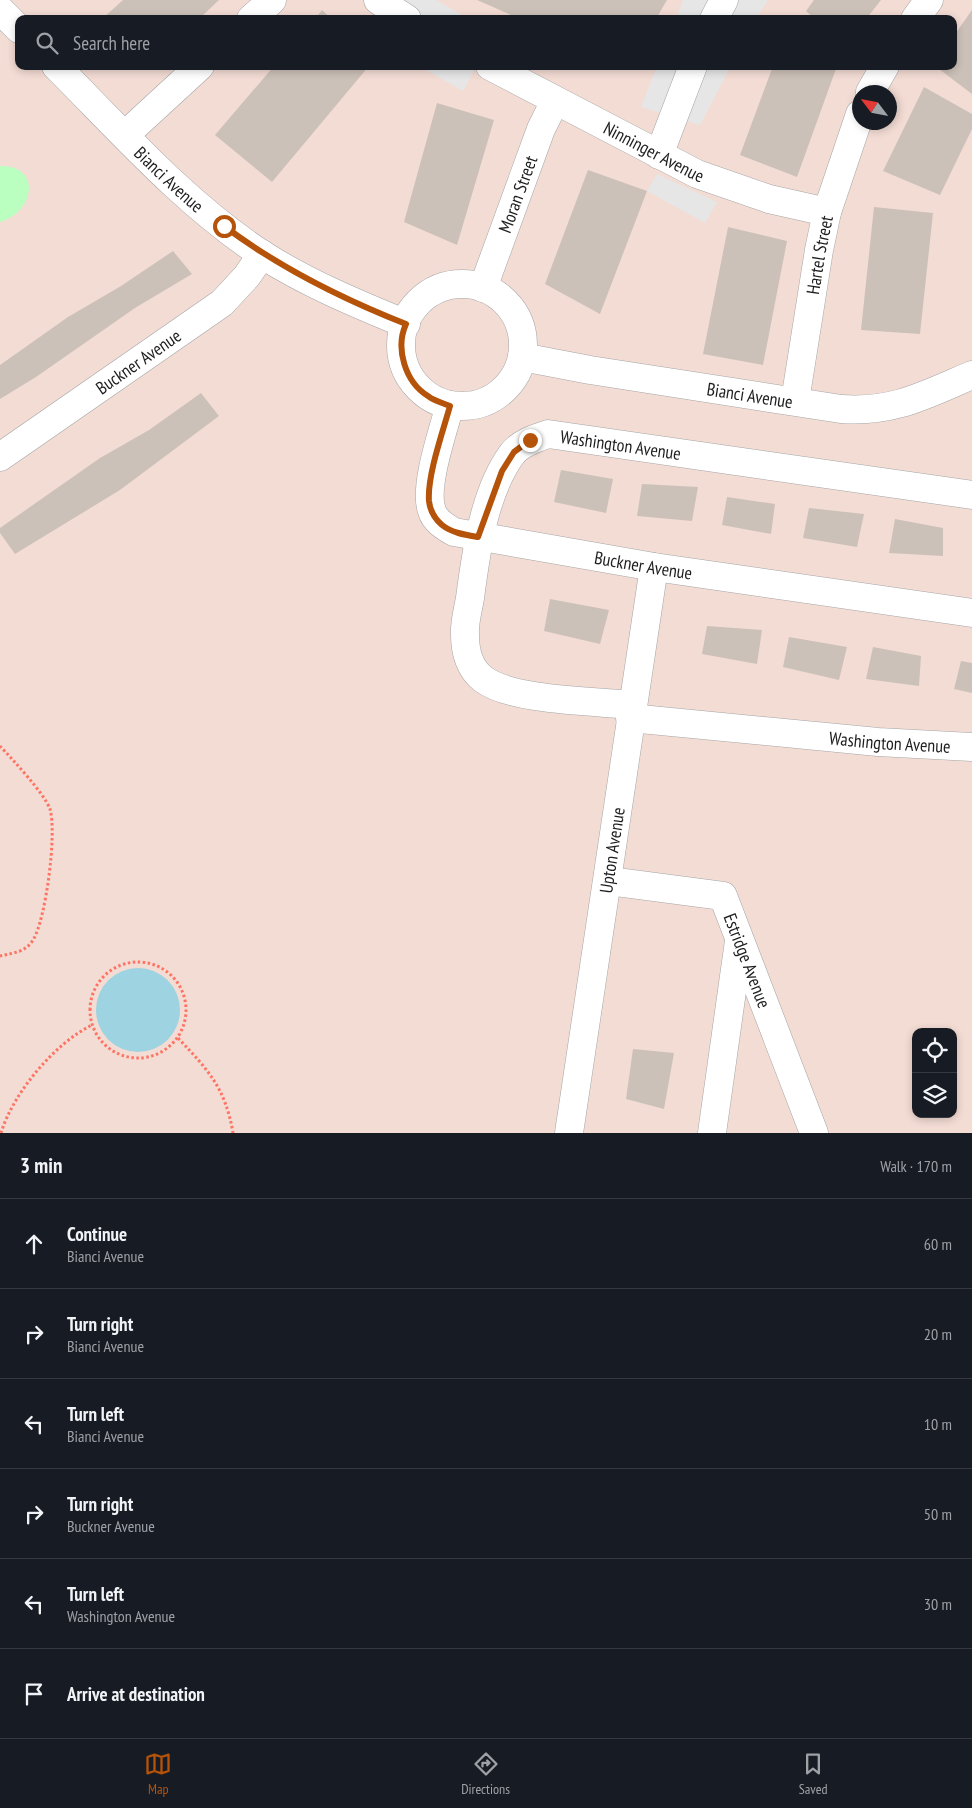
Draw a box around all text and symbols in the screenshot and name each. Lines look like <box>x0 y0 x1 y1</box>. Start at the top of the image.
search box <box>15 15 957 70</box>
icon: search <box>33 29 61 57</box>
text: Search here <box>73 31 150 55</box>
north arrow <box>852 85 897 130</box>
street label: Ninninger Avenue <box>600 116 707 187</box>
street label: Bianci Avenue <box>130 141 209 217</box>
street label: Moran Street <box>493 152 542 236</box>
street label: Hartel Street <box>801 213 837 296</box>
route start <box>213 215 236 238</box>
street label: Buckner Avenue <box>91 324 185 399</box>
street label: Bianci Avenue <box>705 377 794 413</box>
street label: Washington Avenue <box>559 424 683 465</box>
route end <box>519 429 542 452</box>
street label: Buckner Avenue <box>593 545 694 584</box>
street label: Washington Avenue <box>828 726 951 757</box>
street label: Upton Avenue <box>594 806 629 895</box>
street label: Estridge Avenue <box>719 910 776 1011</box>
map controls <box>912 1028 957 1118</box>
button: locate <box>912 1028 957 1073</box>
button: layers <box>912 1073 957 1118</box>
text: 3 min <box>20 1152 62 1179</box>
text: Walk · 170 m <box>880 1156 952 1176</box>
text: Continue <box>67 1222 127 1246</box>
icon: ahead <box>20 1230 48 1258</box>
text: 60 m <box>924 1234 952 1254</box>
text: Bianci Avenue <box>67 1246 144 1266</box>
text: Turn right <box>67 1312 133 1336</box>
icon: right <box>20 1320 48 1348</box>
text: 20 m <box>924 1324 952 1344</box>
text: Bianci Avenue <box>67 1336 144 1356</box>
text: Turn left <box>67 1402 124 1426</box>
icon: left <box>20 1410 48 1438</box>
text: 10 m <box>924 1414 952 1434</box>
text: Bianci Avenue <box>67 1426 144 1446</box>
text: Turn right <box>67 1492 133 1516</box>
icon: right <box>20 1500 48 1528</box>
text: 50 m <box>924 1504 952 1524</box>
text: Buckner Avenue <box>67 1516 155 1536</box>
text: Turn left <box>67 1582 124 1606</box>
icon: left <box>20 1590 48 1618</box>
text: 30 m <box>924 1594 952 1614</box>
text: Washington Avenue <box>67 1606 175 1626</box>
icon: arrive <box>20 1680 48 1708</box>
text: Arrive at destination <box>67 1682 205 1706</box>
tab: Map <box>144 1750 172 1798</box>
tab: Directions <box>461 1750 510 1798</box>
tab: Saved <box>799 1750 828 1798</box>

